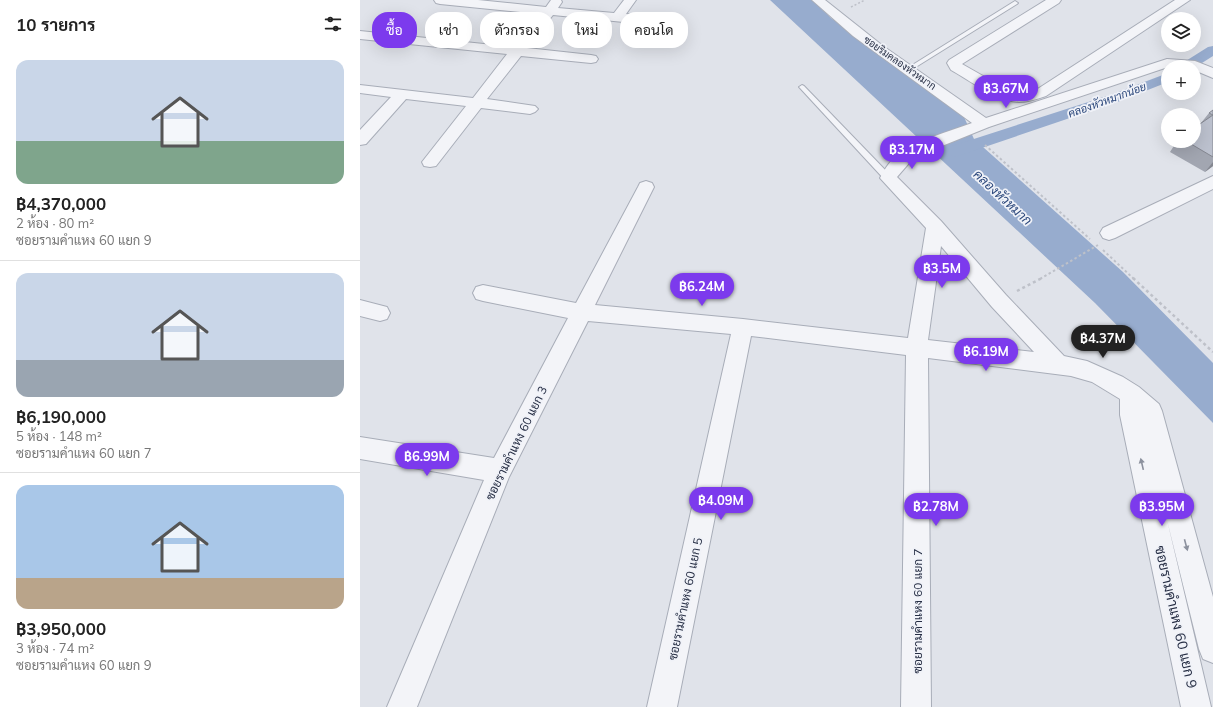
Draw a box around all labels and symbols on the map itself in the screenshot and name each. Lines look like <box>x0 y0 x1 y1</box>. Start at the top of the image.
street label: ซอยริมคลองหัวหมาก <box>861 33 939 93</box>
pin: ฿3.67M <box>973 75 1039 109</box>
water label: คลองหัวหมากน้อย <box>1066 79 1149 121</box>
pin: ฿3.17M <box>879 136 945 170</box>
water label: คลองหัวหมาก <box>971 166 1035 228</box>
pin: ฿3.5M <box>914 255 970 289</box>
pin: ฿6.24M <box>669 273 735 307</box>
pin: ฿4.37M <box>1070 325 1136 359</box>
pin: ฿6.19M <box>953 338 1019 372</box>
street label: ซอยรามคำแหง 60 แยก 3 <box>482 383 550 503</box>
pin: ฿6.99M <box>394 443 460 477</box>
one-way arrow <box>1138 458 1144 470</box>
pin: ฿4.09M <box>688 487 754 521</box>
pin: ฿2.78M <box>903 493 969 527</box>
pin: ฿3.95M <box>1129 493 1195 527</box>
street label: ซอยรามคำแหง 60 แยก 5 <box>665 536 705 662</box>
one-way arrow <box>1183 539 1189 551</box>
street label: ซอยรามคำแหง 60 แยก 9 <box>1151 544 1201 690</box>
street label: ซอยรามคำแหง 60 แยก 7 <box>910 548 925 674</box>

